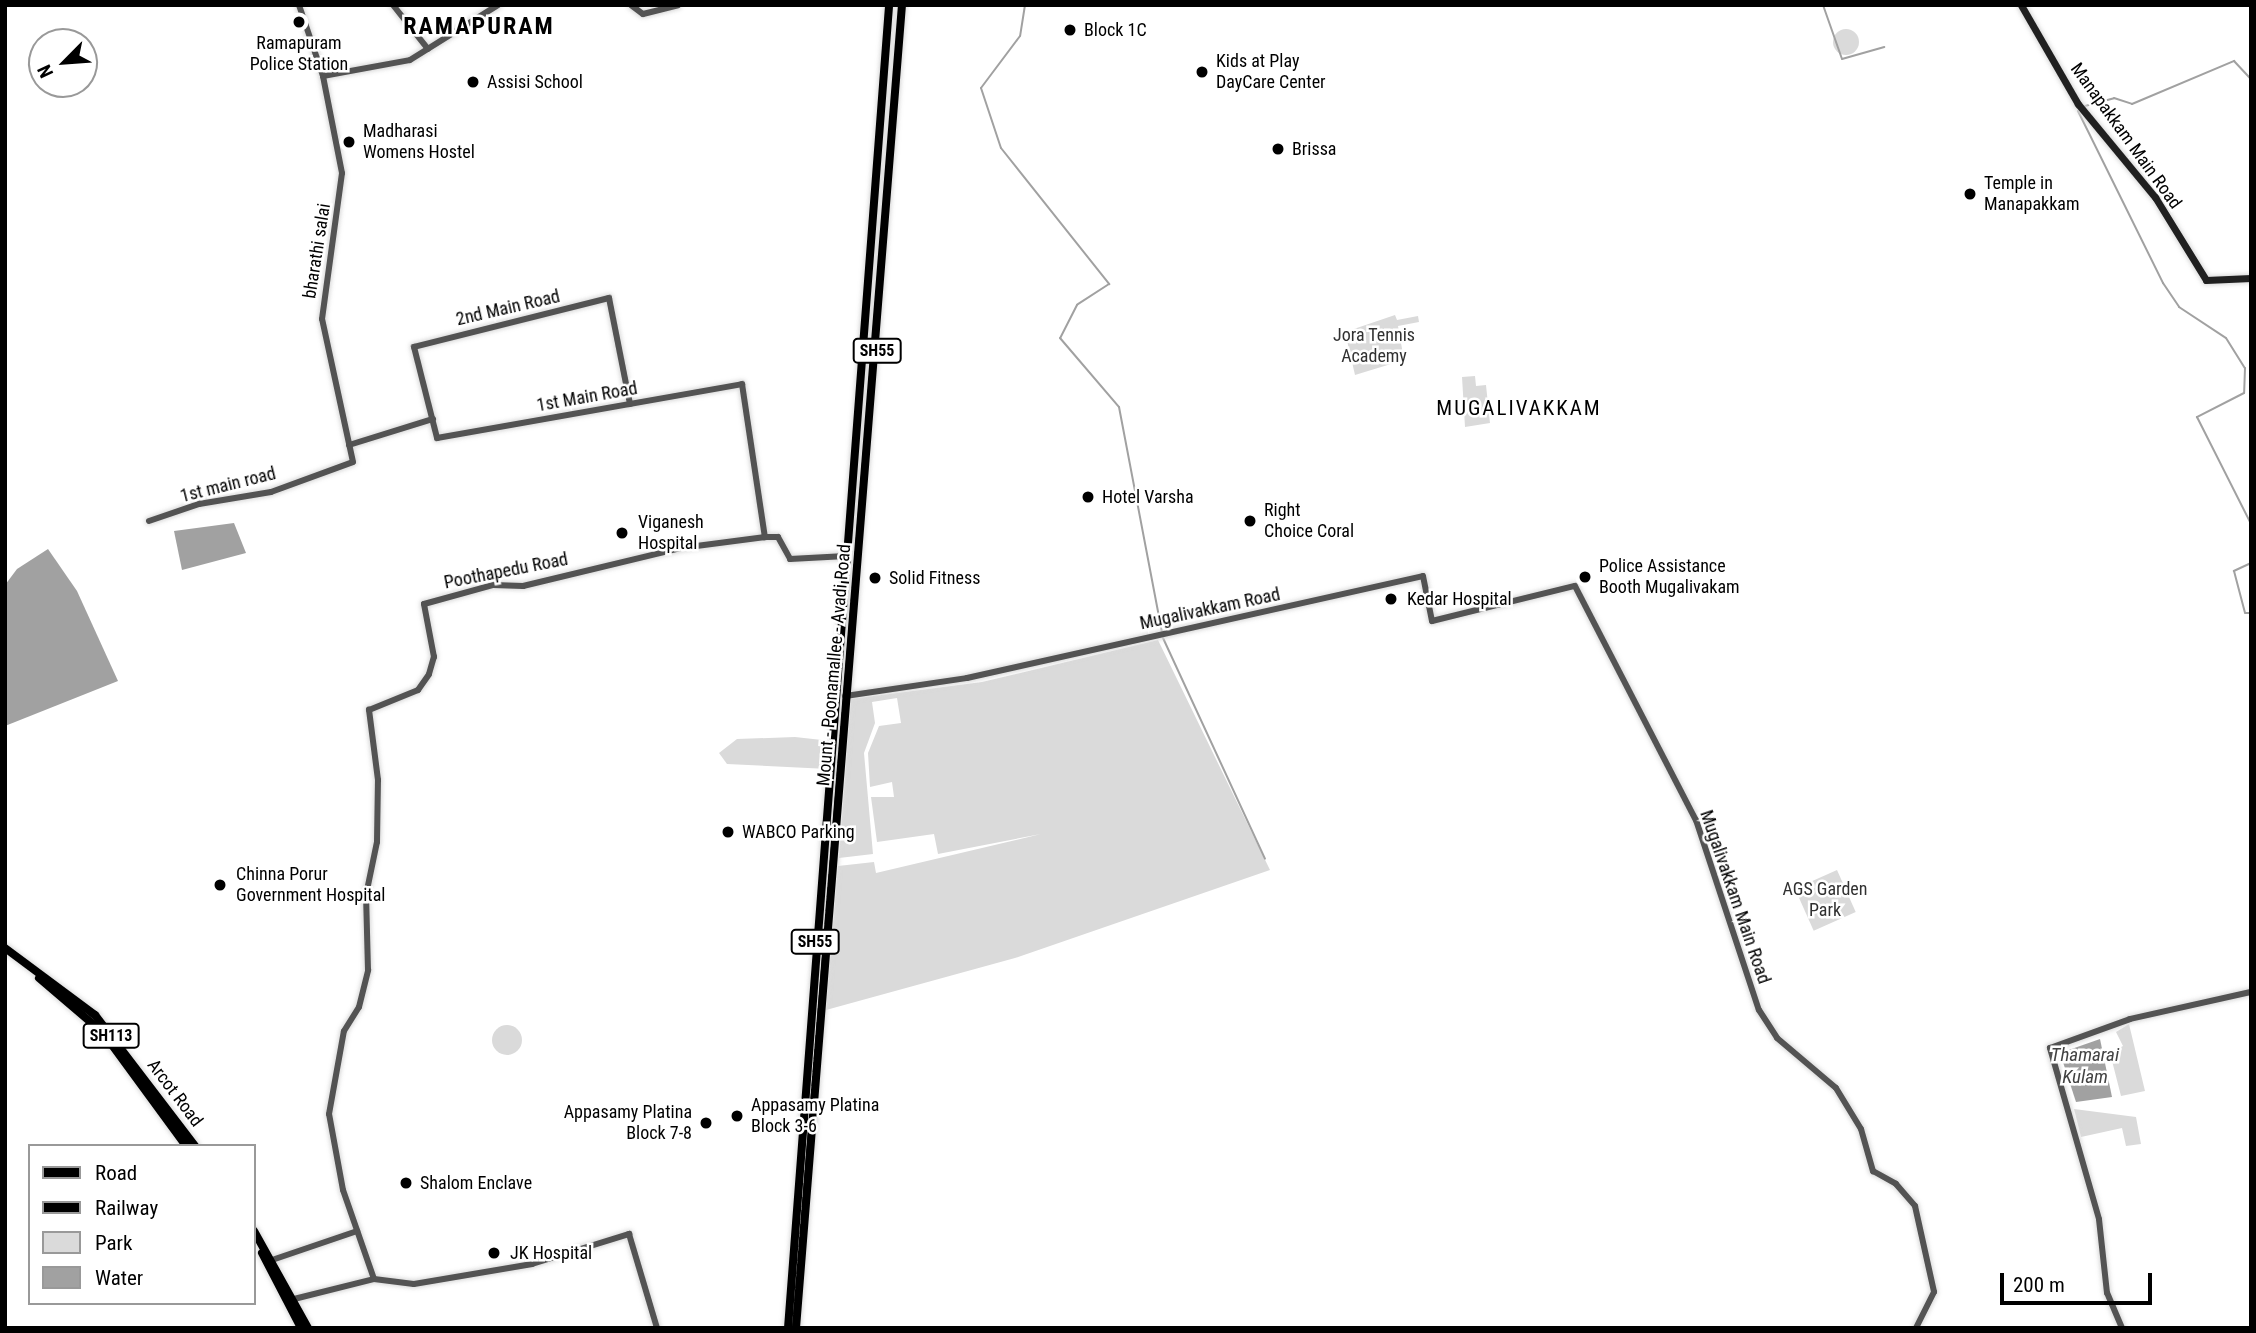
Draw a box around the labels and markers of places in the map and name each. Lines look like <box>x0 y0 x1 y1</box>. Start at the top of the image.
marker: Ramapuram Police Station <box>291 14 307 30</box>
place label: Block 1C <box>1084 19 1147 41</box>
marker: Block 1C <box>1062 22 1078 38</box>
place label: Ramapuram Police Station <box>250 33 348 76</box>
place label: Kids at Play DayCare Center <box>1216 51 1326 94</box>
marker: Kids at Play DayCare Center <box>1194 64 1210 80</box>
place label: Assisi School <box>487 71 583 93</box>
marker: Assisi School <box>465 74 481 90</box>
place label: Madharasi Womens Hostel <box>363 121 475 164</box>
marker: Madharasi Womens Hostel <box>341 134 357 150</box>
place label: Brissa <box>1292 138 1336 160</box>
marker: Brissa <box>1270 141 1286 157</box>
place label: Temple in Manapakkam <box>1984 173 2079 216</box>
marker: Temple in Manapakkam <box>1962 186 1978 202</box>
place label: Hotel Varsha <box>1102 486 1194 508</box>
marker: Hotel Varsha <box>1080 489 1096 505</box>
place label: Right Choice Coral <box>1264 500 1354 542</box>
place label: Viganesh Hospital <box>638 512 704 554</box>
marker: Right Choice Coral <box>1242 513 1258 529</box>
marker: Viganesh Hospital <box>612 523 632 543</box>
place label: Police Assistance Booth Mugalivakam <box>1599 556 1740 598</box>
place label: Solid Fitness <box>889 567 980 589</box>
marker: Police Assistance Booth Mugalivakam <box>1577 569 1593 585</box>
marker: Solid Fitness <box>867 570 883 586</box>
place label: Kedar Hospital <box>1407 588 1512 610</box>
marker: Kedar Hospital <box>1381 589 1401 609</box>
place label: WABCO Parking <box>742 821 855 843</box>
marker: WABCO Parking <box>720 824 736 840</box>
place label: Chinna Porur Government Hospital <box>236 864 385 906</box>
marker: Chinna Porur Government Hospital <box>210 875 230 895</box>
place label: Appasamy Platina Block 3-6 <box>751 1095 879 1138</box>
place label: Appasamy Platina Block 7-8 <box>564 1102 692 1144</box>
marker: Appasamy Platina Block 3-6 <box>729 1108 745 1124</box>
marker: Appasamy Platina Block 7-8 <box>698 1115 714 1131</box>
place label: Shalom Enclave <box>420 1172 532 1194</box>
marker: Shalom Enclave <box>398 1175 414 1191</box>
place label: JK Hospital <box>510 1242 592 1264</box>
marker: JK Hospital <box>484 1243 504 1263</box>

